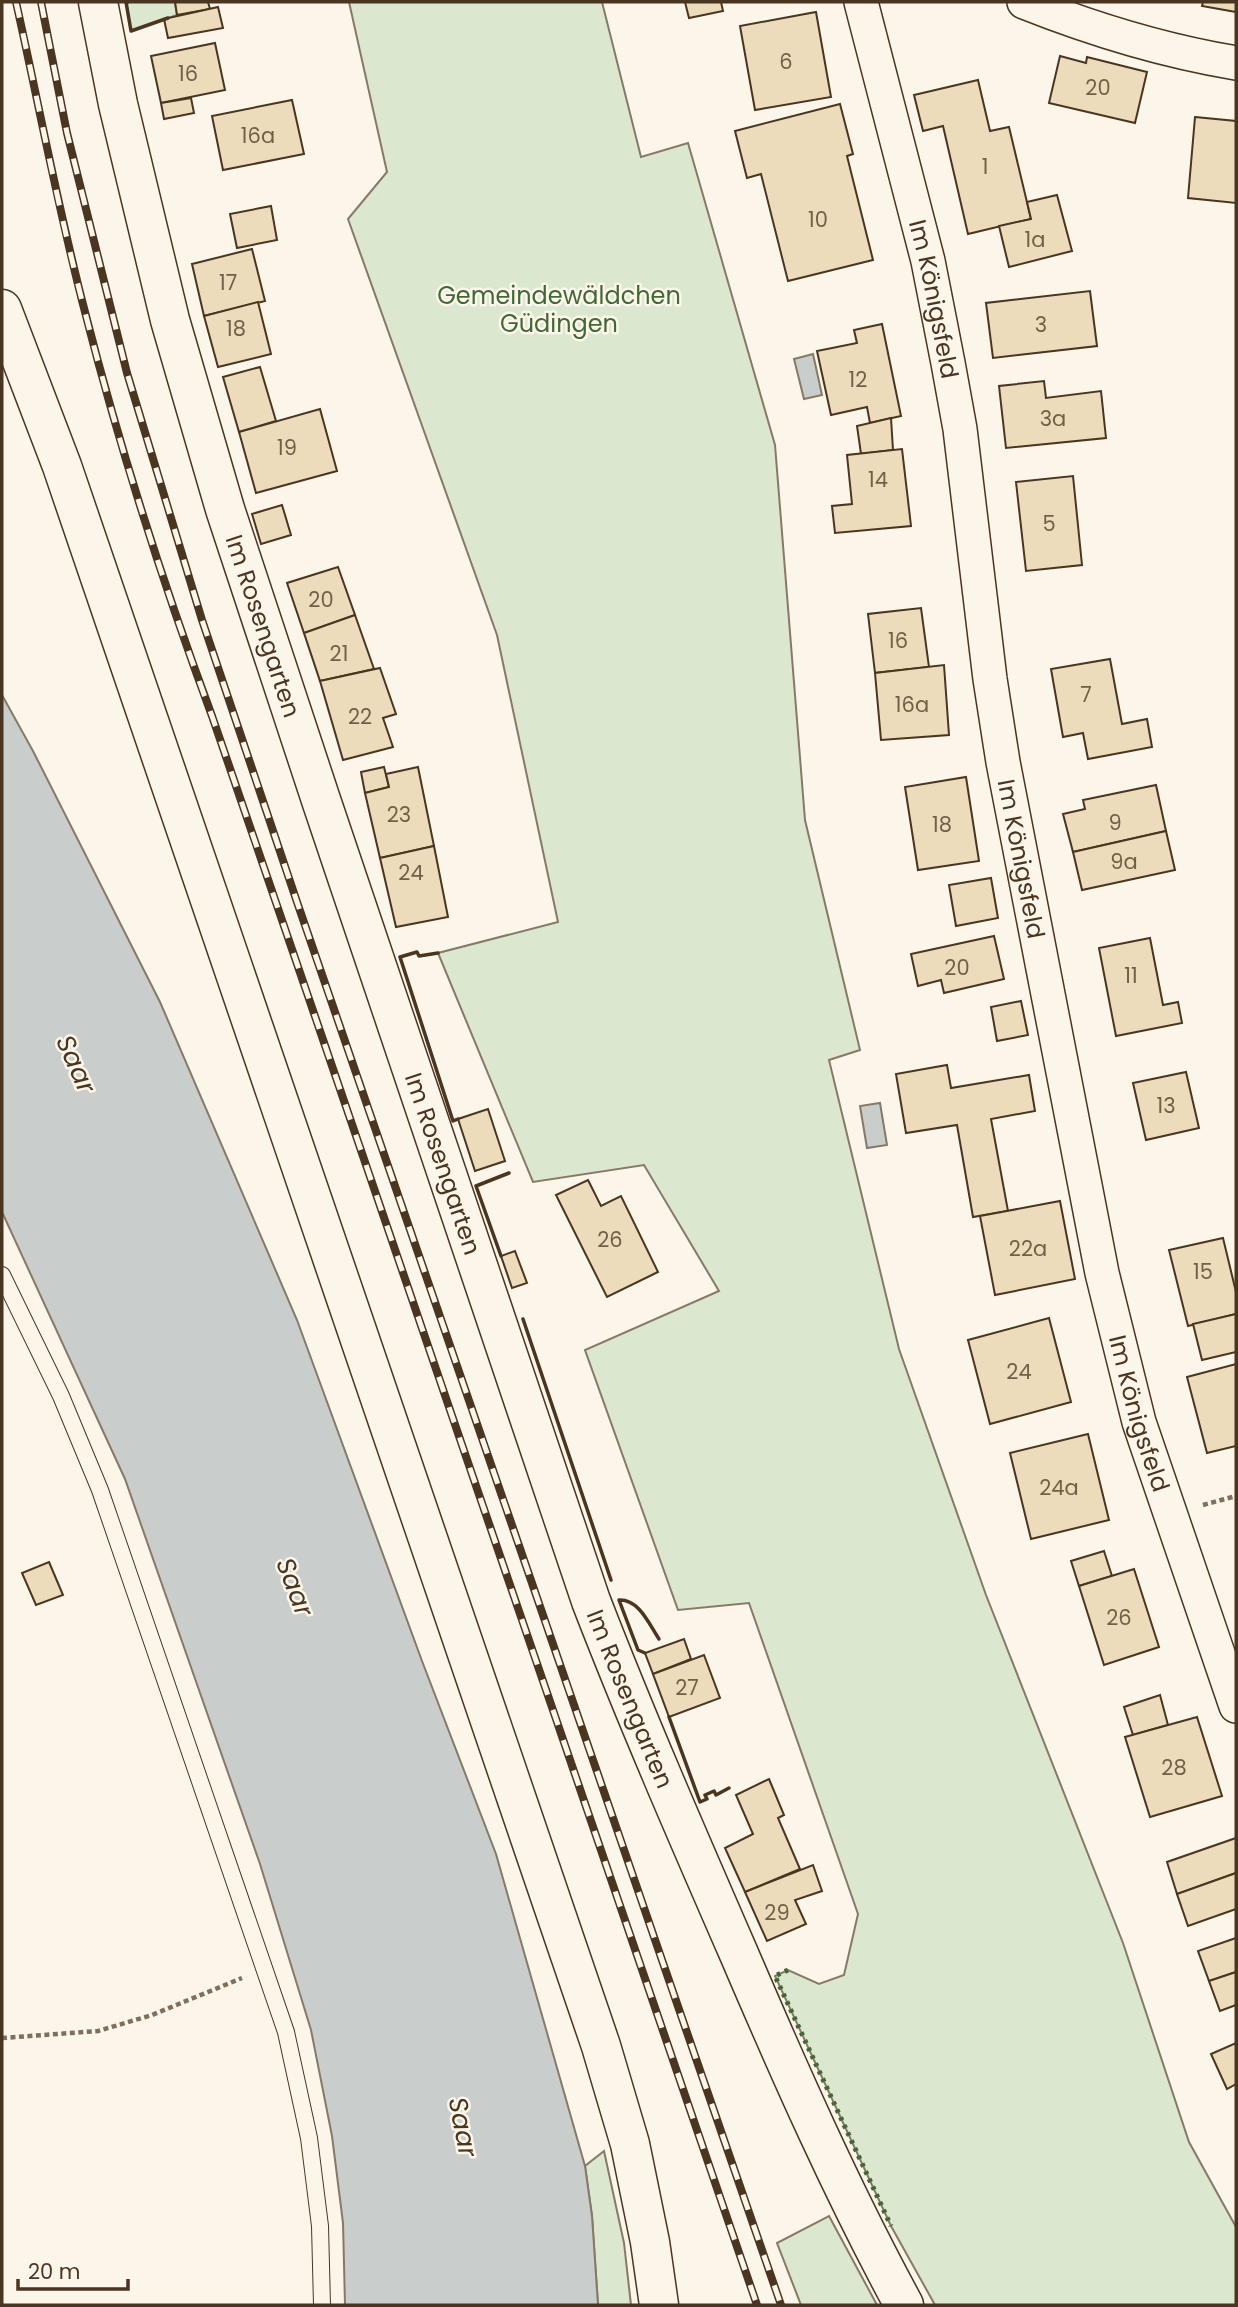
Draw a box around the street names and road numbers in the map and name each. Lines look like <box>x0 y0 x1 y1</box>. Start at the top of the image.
street label: Im Königsfeld <box>901 216 967 381</box>
street label: Im Rosengarten <box>218 530 309 721</box>
street label: Im Königsfeld <box>990 776 1053 941</box>
street label: Im Rosengarten <box>398 1068 490 1259</box>
street label: Im Königsfeld <box>1101 1331 1178 1496</box>
street label: Im Rosengarten <box>579 1605 682 1793</box>

